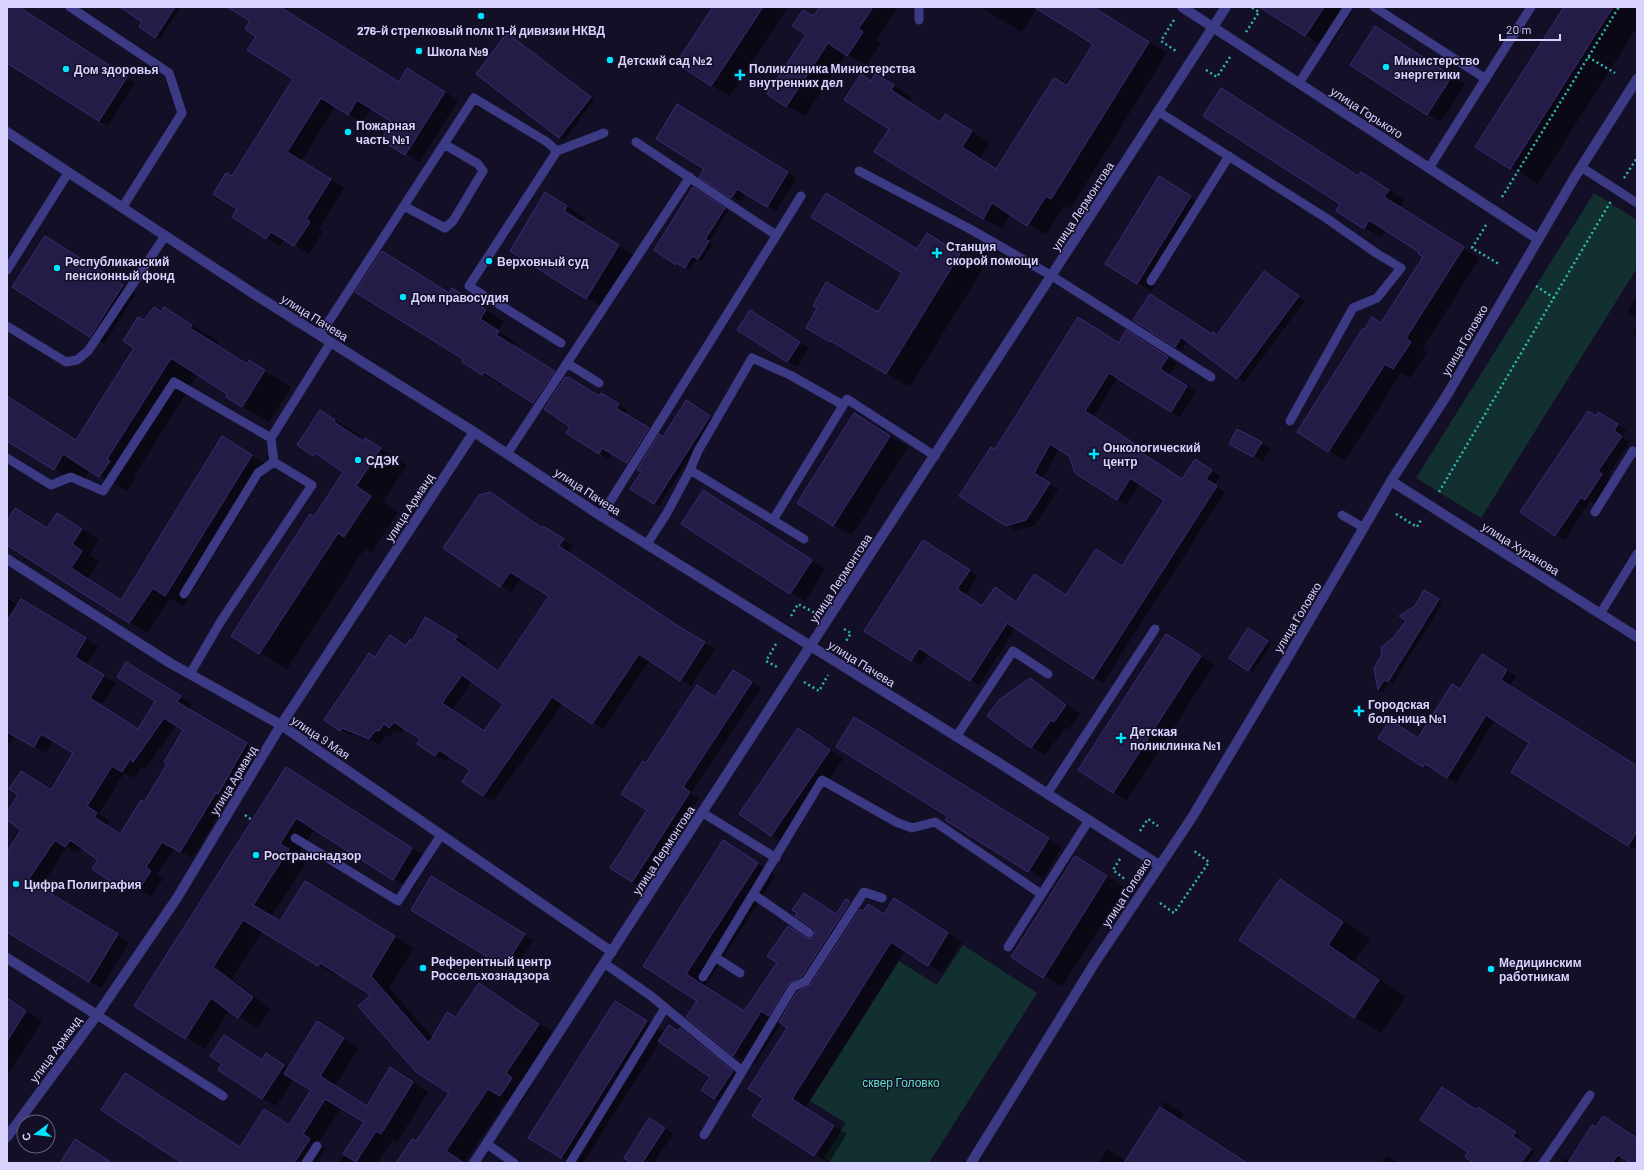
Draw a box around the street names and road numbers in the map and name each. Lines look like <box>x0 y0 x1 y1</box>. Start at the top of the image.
street label: улица Горького <box>1328 83 1406 142</box>
street label: улица Лермонтова <box>1048 159 1117 254</box>
street label: улица Пачева <box>278 291 351 344</box>
street label: улица Головко <box>1438 302 1491 379</box>
street label: улица Пачева <box>552 464 624 519</box>
street label: улица Арманд <box>382 470 437 544</box>
street label: улица Хуранова <box>1479 519 1563 578</box>
street label: улица Лермонтова <box>806 531 875 626</box>
street label: улица Головко <box>1270 579 1325 655</box>
street label: улица Пачева <box>825 637 898 690</box>
street label: улица 9 Мая <box>289 712 353 762</box>
street label: улица Арманд <box>207 743 260 818</box>
street label: улица Лермонтова <box>629 803 698 898</box>
street label: улица Головко <box>1098 854 1155 930</box>
street label: улица Арманд <box>26 1013 85 1086</box>

